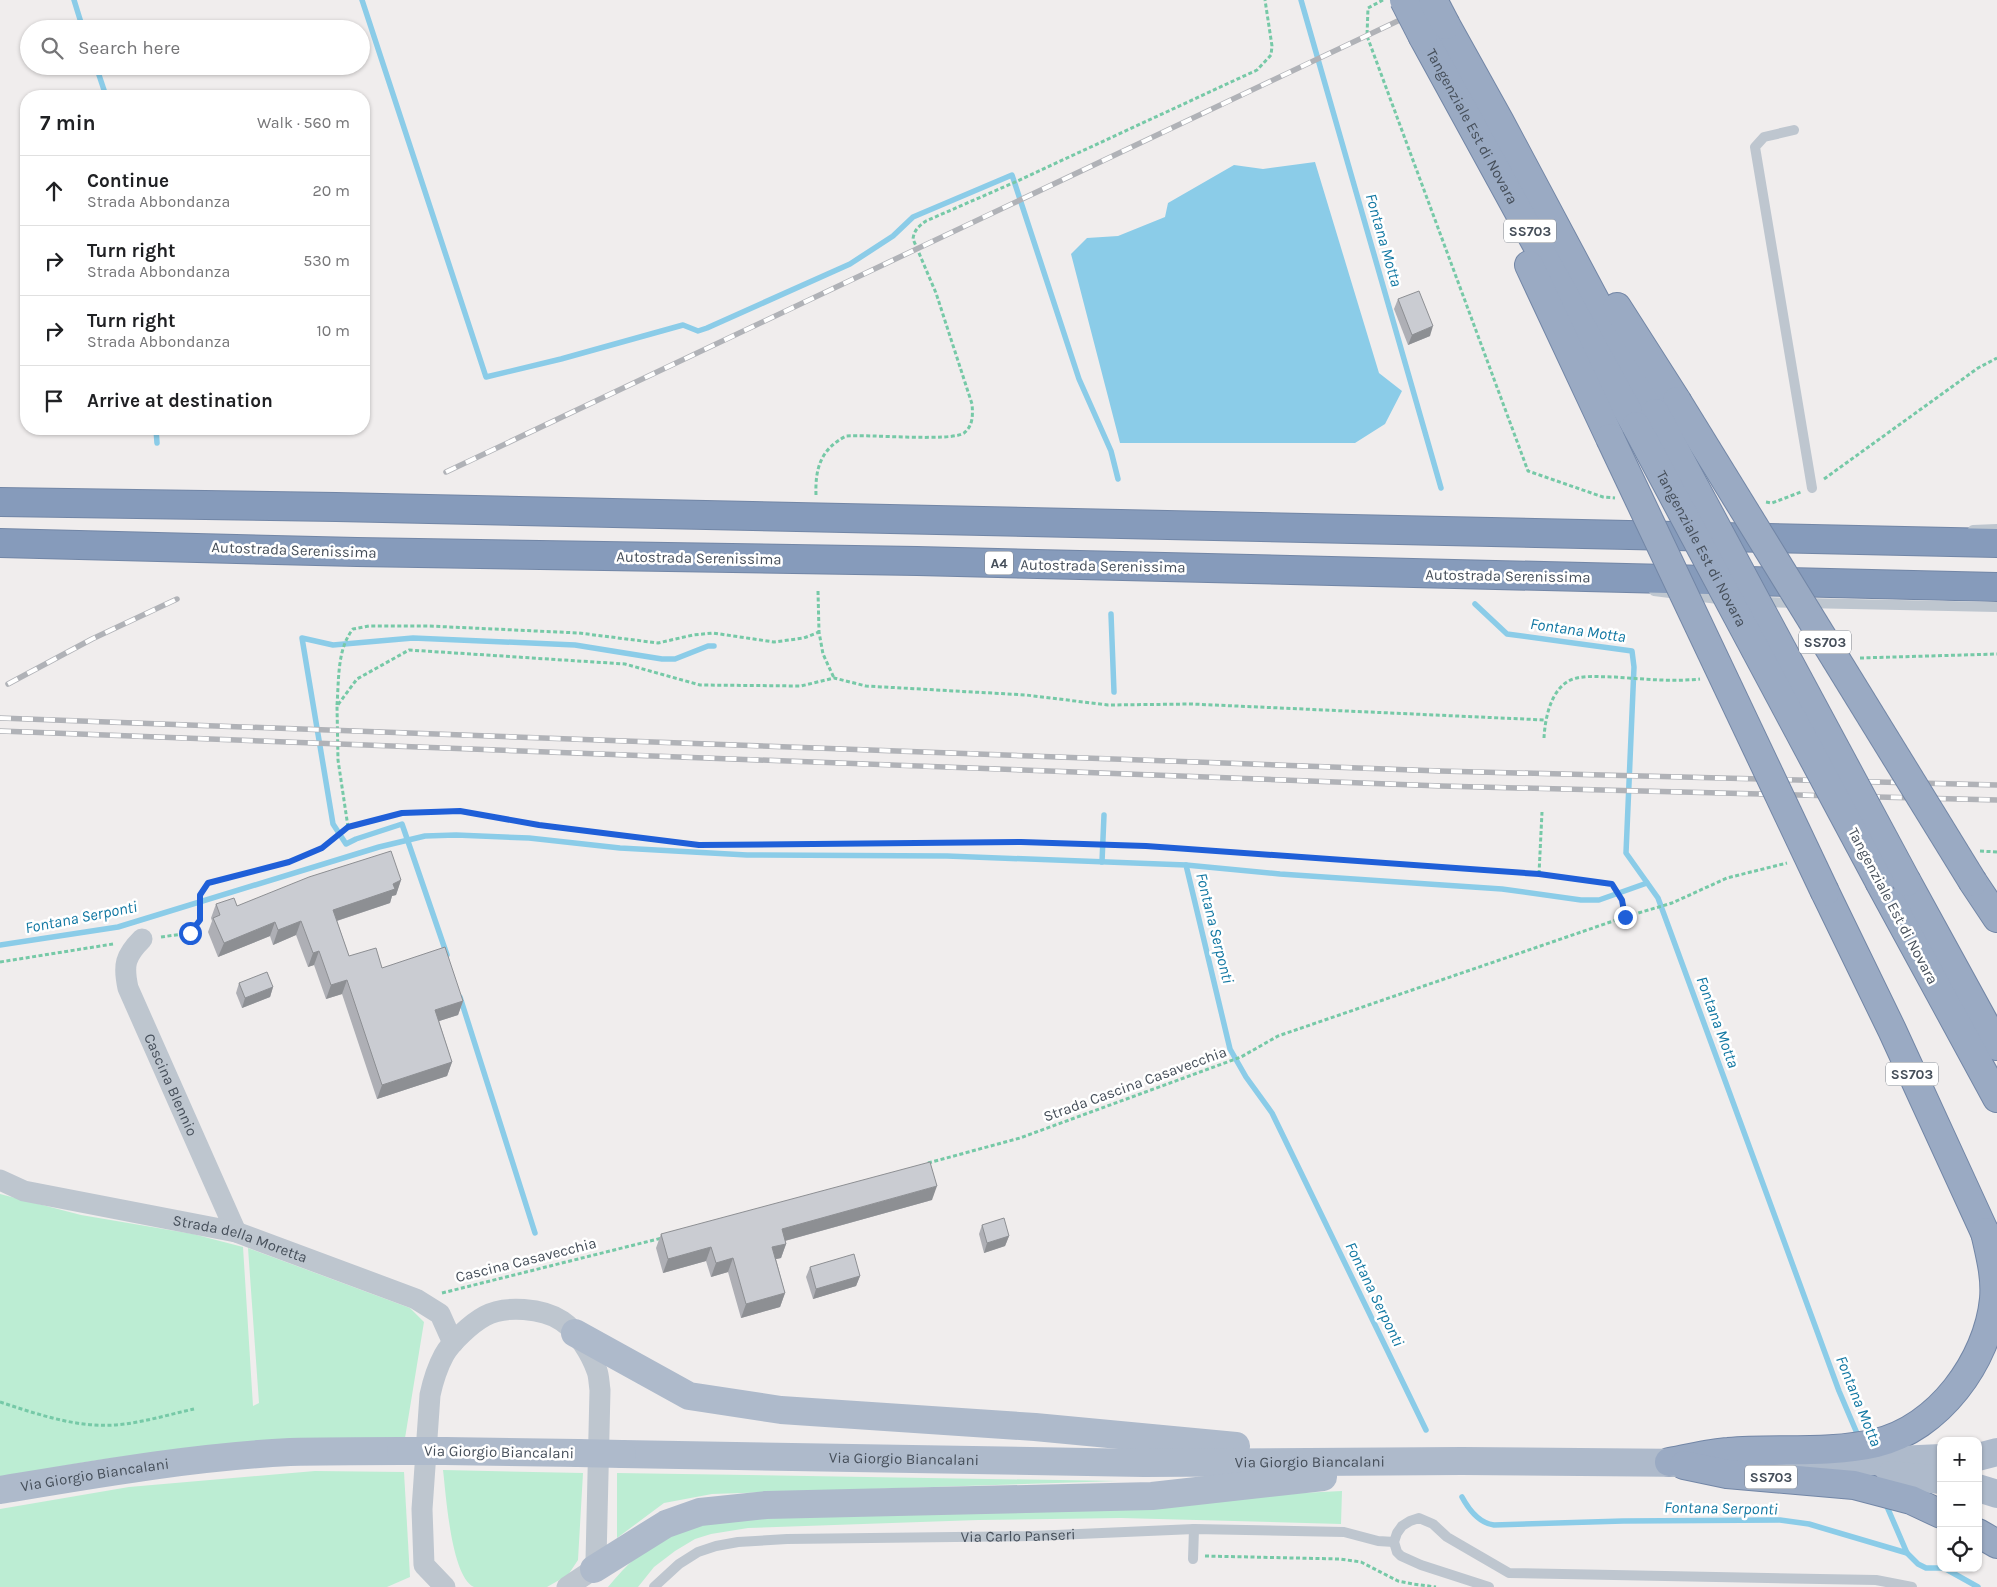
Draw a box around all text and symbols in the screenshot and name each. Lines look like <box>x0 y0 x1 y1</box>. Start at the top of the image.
search box <box>20 20 370 75</box>
icon: search <box>38 34 66 62</box>
text: Search here <box>78 37 180 59</box>
street label: Tangenziale Est di Novara <box>1422 46 1522 207</box>
text: 7 min <box>40 111 96 135</box>
text: Walk · 560 m <box>257 113 350 132</box>
text: Continue <box>87 170 169 192</box>
icon: ahead <box>40 177 68 205</box>
text: 20 m <box>312 181 350 200</box>
water label: Fontana Motta <box>1362 191 1406 289</box>
text: Strada Abbondanza <box>87 192 230 211</box>
road number: SS703 <box>1504 220 1556 242</box>
text: Turn right <box>87 240 176 262</box>
icon: right <box>40 247 68 275</box>
text: 530 m <box>303 251 350 270</box>
text: Strada Abbondanza <box>87 262 230 281</box>
text: Turn right <box>87 310 176 332</box>
icon: right <box>40 317 68 345</box>
text: 10 m <box>316 321 350 340</box>
text: Strada Abbondanza <box>87 332 230 351</box>
icon: arrive <box>40 387 68 415</box>
text: Arrive at destination <box>87 390 273 412</box>
street label: Tangenziale Est di Novara <box>1652 467 1751 630</box>
street label: Autostrada Serenissima <box>211 538 377 562</box>
street label: Autostrada Serenissima <box>616 548 782 568</box>
road number: A4 <box>985 552 1013 574</box>
street label: Autostrada Serenissima <box>1020 556 1186 576</box>
street label: Autostrada Serenissima <box>1425 566 1591 586</box>
water label: Fontana Motta <box>1529 614 1627 646</box>
road number: SS703 <box>1799 630 1851 654</box>
street label: Tangenziale Est di Novara <box>1844 825 1942 987</box>
water label: Fontana Serponti <box>1192 871 1238 985</box>
water label: Fontana Serponti <box>23 897 139 937</box>
route end <box>1614 906 1637 929</box>
route start <box>179 922 202 945</box>
water label: Fontana Motta <box>1693 974 1743 1070</box>
street label: Cascina Blennio <box>140 1030 201 1139</box>
street label: Strada Cascina Casavecchia <box>1041 1042 1229 1126</box>
road number: SS703 <box>1886 1062 1938 1086</box>
street label: Strada della Moretta <box>171 1211 310 1267</box>
street label: Cascina Casavecchia <box>454 1234 598 1286</box>
water label: Fontana Serponti <box>1342 1239 1408 1349</box>
water label: Fontana Motta <box>1832 1353 1886 1449</box>
map controls <box>1937 1437 1982 1572</box>
button: + <box>1937 1437 1982 1482</box>
street label: Via Giorgio Biancalani <box>424 1442 574 1462</box>
street label: Via Giorgio Biancalani <box>829 1449 979 1469</box>
street label: Via Giorgio Biancalani <box>1235 1452 1385 1471</box>
street label: Via Giorgio Biancalani <box>19 1455 170 1495</box>
road number: SS703 <box>1745 1465 1797 1488</box>
button: − <box>1937 1482 1982 1527</box>
water label: Fontana Serponti <box>1664 1498 1778 1518</box>
street label: Via Carlo Panseri <box>961 1525 1076 1546</box>
button: locate <box>1937 1527 1982 1572</box>

